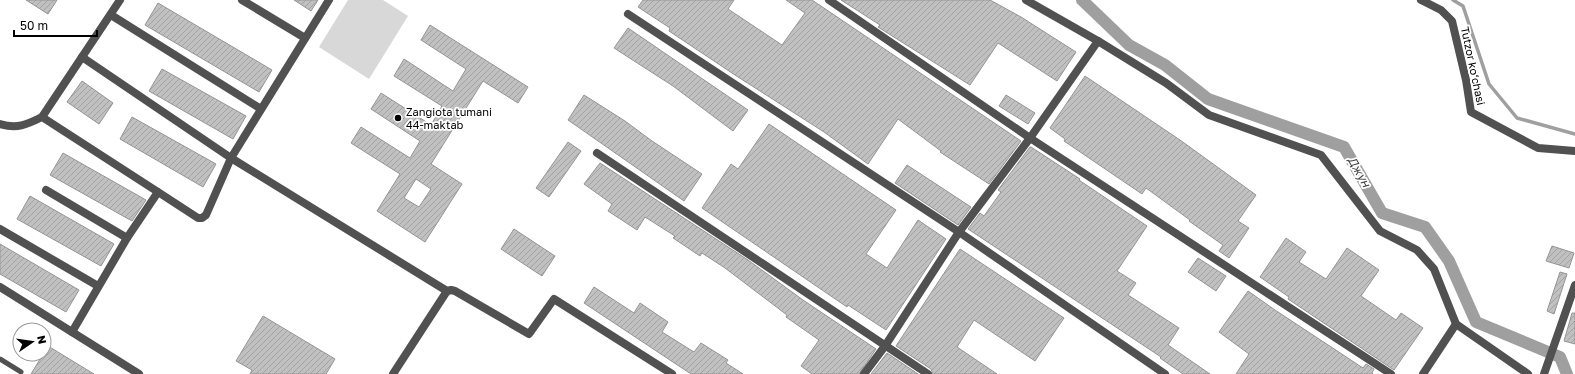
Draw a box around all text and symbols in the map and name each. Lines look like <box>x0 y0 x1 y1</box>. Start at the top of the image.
scale bar <box>14 12 97 38</box>
text: 50 m <box>20 18 48 33</box>
street label: Tutzor ko‘chasi <box>1459 25 1488 106</box>
place label: Zangiota tumani 44-maktab <box>406 105 492 131</box>
marker: Zangiota tumani 44-maktab <box>393 113 403 123</box>
water label: Джун <box>1344 153 1374 190</box>
north arrow <box>12 322 52 362</box>
text: N <box>35 334 50 345</box>

